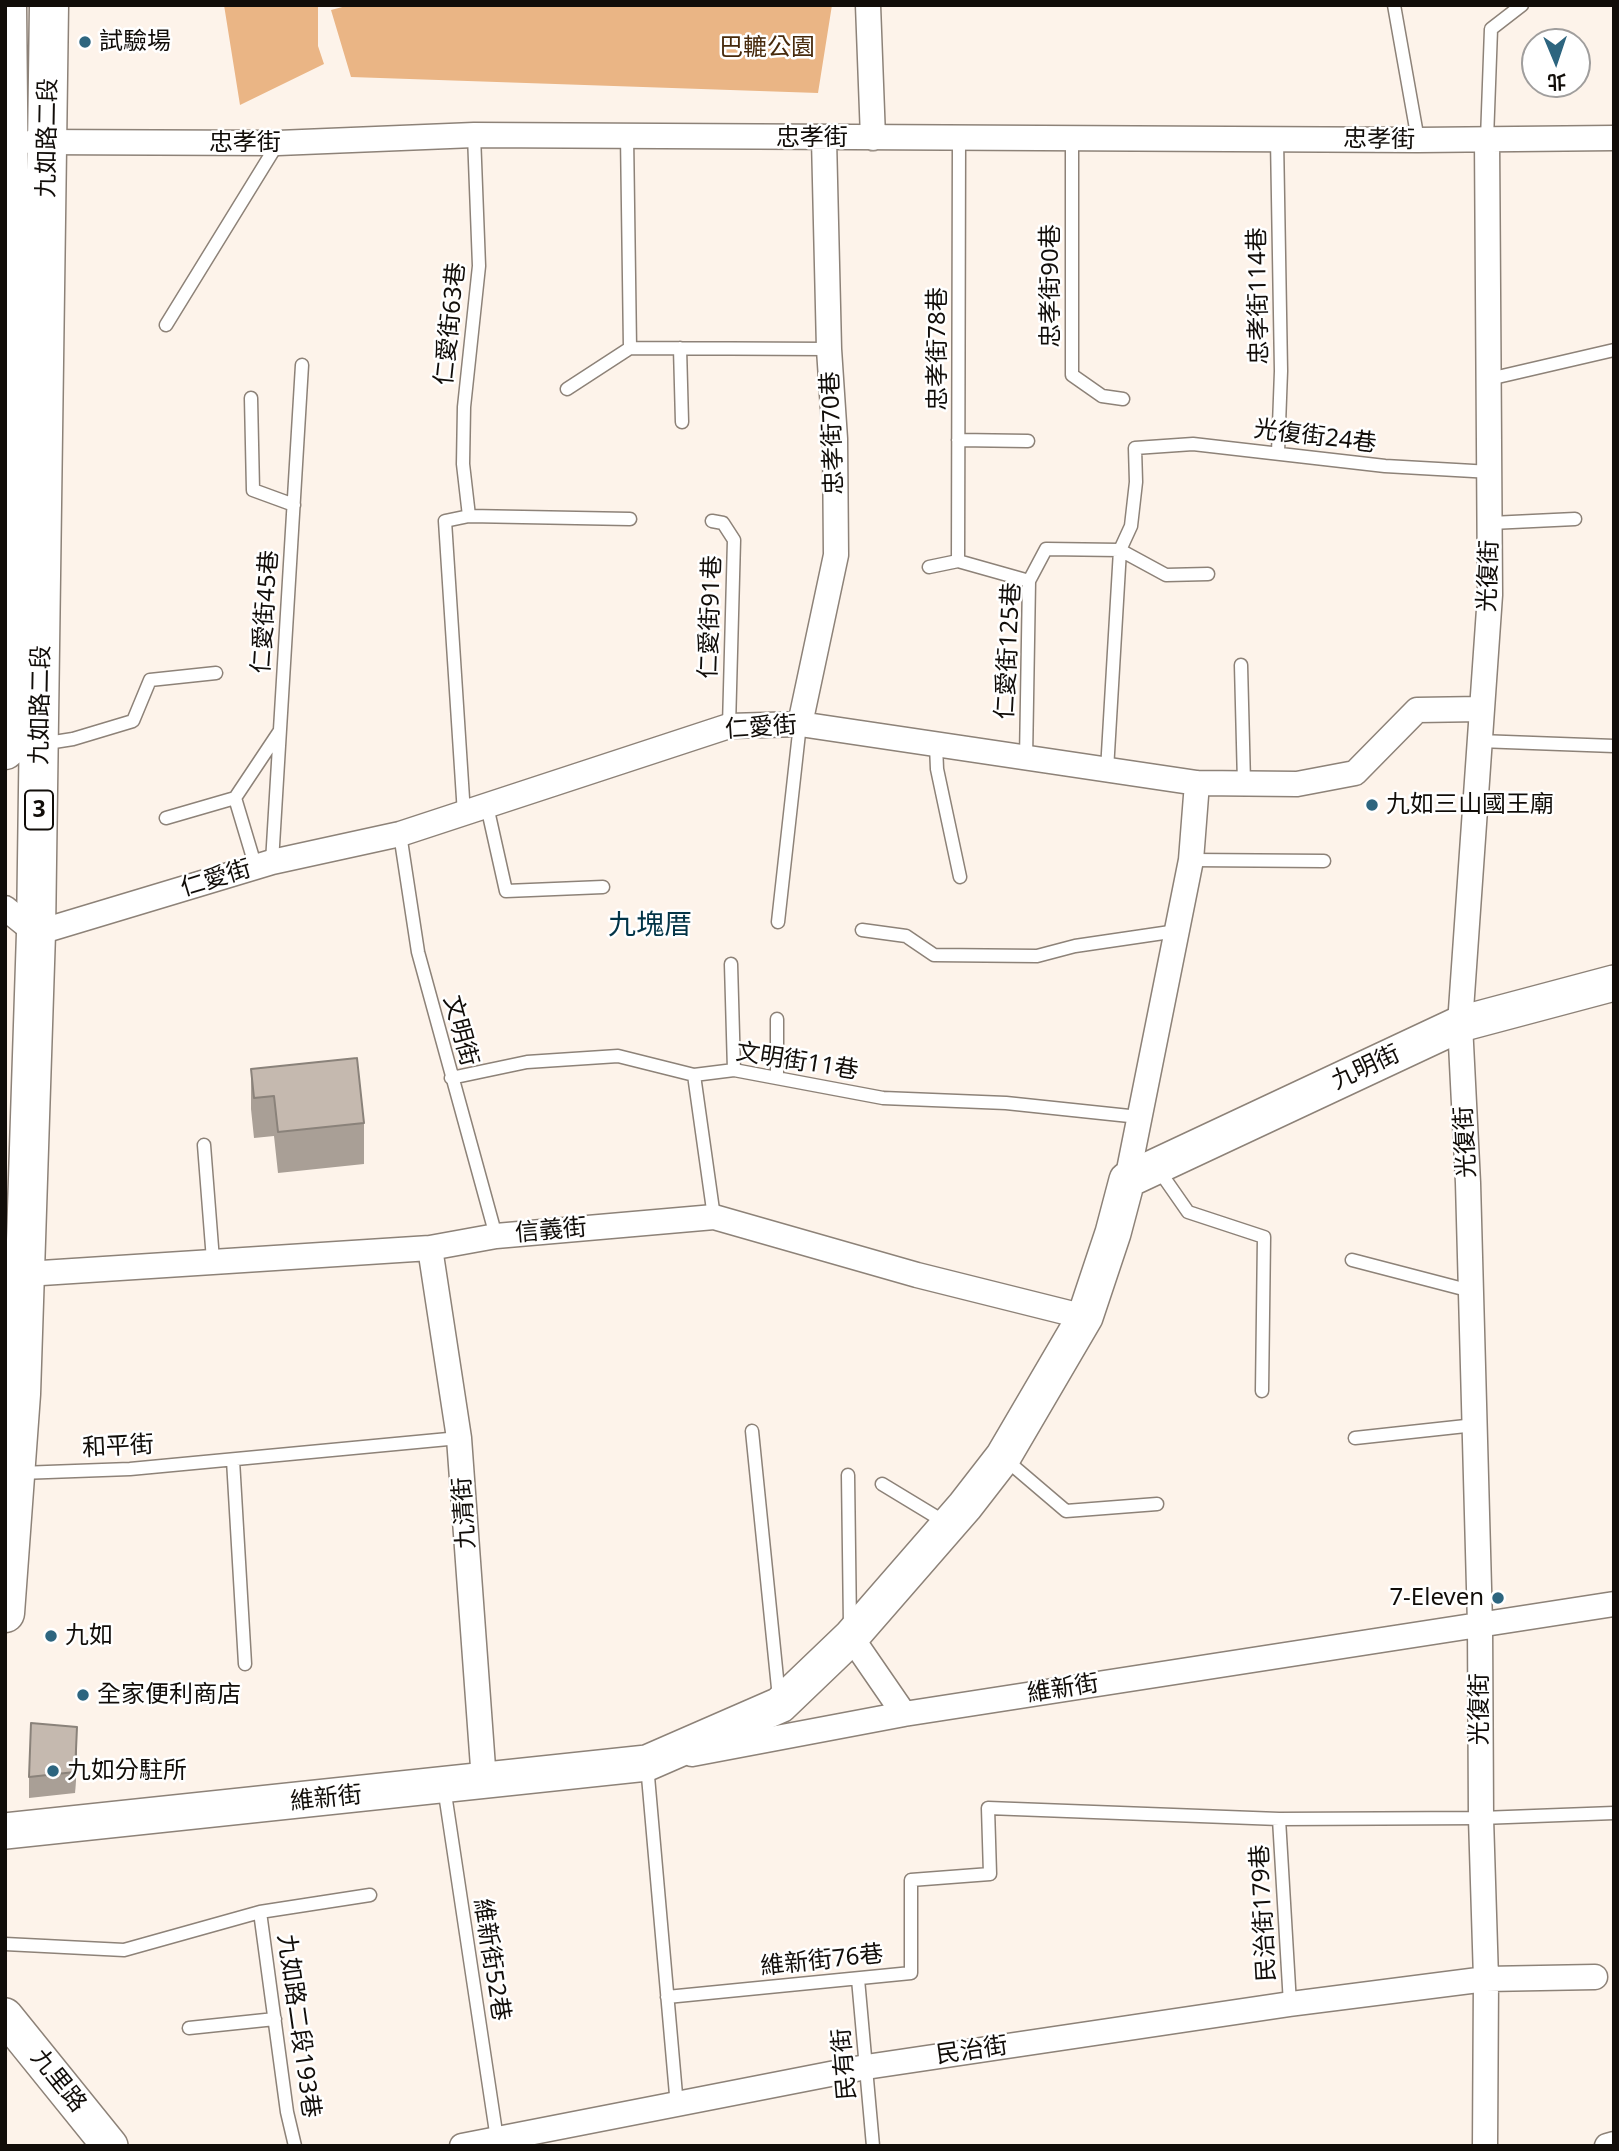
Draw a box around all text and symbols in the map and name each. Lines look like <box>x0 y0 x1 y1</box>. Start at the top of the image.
place label: 試驗場 <box>99 28 171 56</box>
north arrow <box>1521 28 1591 98</box>
marker: 試驗場 <box>77 34 93 50</box>
park label: 巴轆公園 <box>719 34 815 62</box>
text: 北 <box>1547 69 1567 95</box>
street label: 九如路二段 <box>33 78 63 198</box>
street label: 忠孝街 <box>776 124 848 152</box>
street label: 忠孝街 <box>1343 125 1415 155</box>
street label: 忠孝街 <box>209 129 281 157</box>
street label: 忠孝街90巷 <box>1037 224 1065 348</box>
street label: 忠孝街114巷 <box>1243 227 1275 365</box>
street label: 仁愛街63巷 <box>430 261 472 387</box>
street label: 忠孝街78巷 <box>924 287 952 411</box>
street label: 忠孝街70巷 <box>816 371 850 495</box>
street label: 光復街24巷 <box>1252 415 1378 459</box>
street label: 光復街 <box>1473 540 1505 612</box>
street label: 仁愛街45巷 <box>247 549 285 675</box>
street label: 仁愛街91巷 <box>694 555 728 679</box>
street label: 仁愛街125巷 <box>991 582 1027 720</box>
street label: 九如路二段 <box>26 645 56 765</box>
street label: 仁愛街 <box>724 711 798 745</box>
road number: 3 <box>25 790 53 830</box>
place label: 九如三山國王廟 <box>1386 791 1554 819</box>
marker: 九如三山國王廟 <box>1364 797 1380 813</box>
street label: 仁愛街 <box>177 855 255 903</box>
district label: 九塊厝 <box>608 909 692 943</box>
street label: 文明街 <box>437 992 483 1070</box>
street label: 文明街11巷 <box>734 1038 860 1086</box>
street label: 九明街 <box>1327 1040 1405 1096</box>
street label: 光復街 <box>1450 1105 1482 1179</box>
street label: 信義街 <box>514 1214 588 1248</box>
street label: 和平街 <box>81 1431 155 1463</box>
street label: 九清街 <box>448 1476 482 1550</box>
place label: 7-Eleven <box>1389 1584 1484 1612</box>
marker: 7-Eleven <box>1490 1590 1506 1606</box>
place label: 九如 <box>65 1622 113 1650</box>
marker: 九如 <box>43 1628 59 1644</box>
street label: 維新街 <box>1025 1669 1101 1709</box>
street label: 光復街 <box>1466 1673 1494 1745</box>
place label: 全家便利商店 <box>97 1681 241 1709</box>
marker: 全家便利商店 <box>75 1687 91 1703</box>
place label: 九如分駐所 <box>67 1757 187 1785</box>
marker: 九如分駐所 <box>45 1763 61 1779</box>
street label: 維新街 <box>289 1781 363 1817</box>
street label: 民治街179巷 <box>1246 1844 1282 1982</box>
street label: 維新街52巷 <box>467 1897 515 2023</box>
street label: 九如路二段193巷 <box>271 1932 325 2120</box>
street label: 維新街76巷 <box>759 1940 885 1982</box>
street label: 民有街 <box>828 2027 862 2101</box>
street label: 民治街 <box>934 2032 1010 2070</box>
street label: 九里路 <box>24 2044 92 2118</box>

